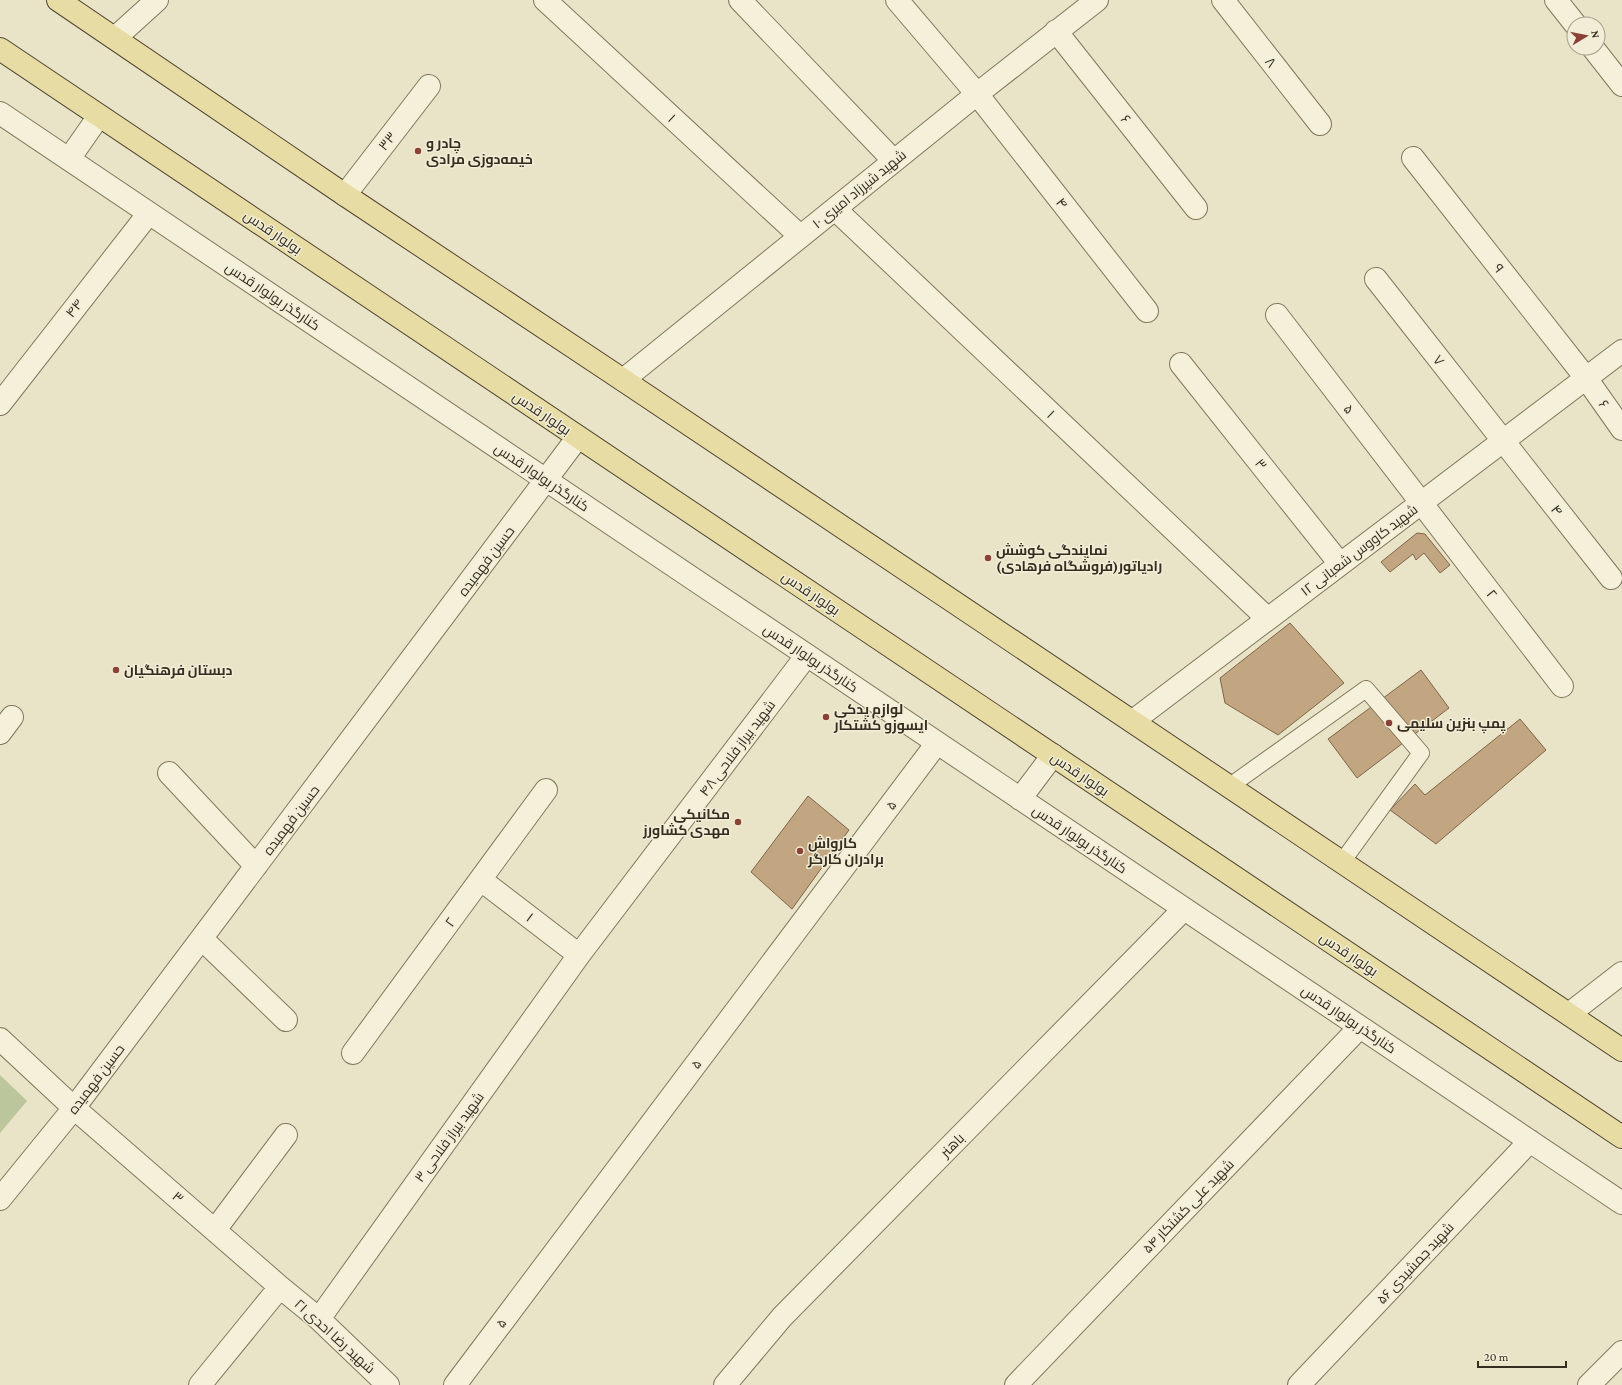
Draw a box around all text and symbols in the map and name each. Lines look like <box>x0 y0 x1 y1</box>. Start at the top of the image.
north arrow <box>1566 16 1606 56</box>
text: N <box>1589 30 1602 39</box>
street label: ۸ <box>1262 54 1280 71</box>
street label: ۱ <box>665 111 679 125</box>
street label: ۶ <box>1118 111 1134 127</box>
street label: ۳۳ <box>375 129 399 153</box>
place label: چادر و خیمه‌دوزی مرادی <box>426 135 533 168</box>
marker: چادر و خیمه‌دوزی مرادی <box>413 146 423 156</box>
street label: شهید شیرزاد امیری ۱۰ <box>809 146 909 232</box>
street label: ۴ <box>1053 194 1071 212</box>
street label: بولوار قدس <box>241 207 305 257</box>
street label: کنارگذر بولوار قدس <box>223 258 323 334</box>
street label: ۹ <box>1490 260 1508 276</box>
street label: ۴۴ <box>62 296 86 320</box>
street label: ۷ <box>1430 352 1448 369</box>
street label: بولوار قدس <box>510 388 574 438</box>
street label: ۶ <box>1596 397 1612 411</box>
street label: ۵ <box>1340 401 1358 417</box>
street label: ۱ <box>1044 407 1058 421</box>
street label: کنارگذر بولوار قدس <box>492 439 592 515</box>
street label: ۳ <box>1252 455 1270 473</box>
street label: شهید کاووس شعبانی ۱۲ <box>1297 501 1421 599</box>
street label: ۴ <box>1548 501 1566 519</box>
street label: حسین فهمیده <box>455 523 517 599</box>
place label: نمایندگی کوشش رادیاتور(فروشگاه فرهادی) <box>996 542 1162 575</box>
marker: نمایندگی کوشش رادیاتور(فروشگاه فرهادی) <box>983 553 993 563</box>
street label: بولوار قدس <box>779 568 843 618</box>
street label: ۲ <box>1483 586 1501 602</box>
street label: کنارگذر بولوار قدس <box>761 620 861 696</box>
place label: دبستان فرهنگیان <box>124 662 233 679</box>
marker: دبستان فرهنگیان <box>111 665 121 675</box>
street label: شهید بیراز فلاحی ۴۸ <box>696 697 778 799</box>
place label: لوازم یدکی ایسوزو کشتکار <box>833 701 928 734</box>
marker: لوازم یدکی ایسوزو کشتکار <box>821 712 831 722</box>
place label: پمپ بنزین سلیمی <box>1397 715 1506 734</box>
marker: پمپ بنزین سلیمی <box>1384 718 1394 728</box>
street label: بولوار قدس <box>1048 749 1112 799</box>
street label: حسین فهمیده <box>260 782 322 858</box>
street label: ۵ <box>882 797 900 813</box>
street label: کنارگذر بولوار قدس <box>1030 801 1130 877</box>
place label: مکانیکی مهدی کشاورز <box>642 806 730 839</box>
marker: مکانیکی مهدی کشاورز <box>733 817 743 827</box>
place label: کارواش برادران کارگر <box>807 835 884 868</box>
marker: کارواش برادران کارگر <box>795 846 805 856</box>
street label: ۱ <box>523 909 537 925</box>
street label: ۲ <box>441 914 459 930</box>
street label: بولوار قدس <box>1317 929 1381 979</box>
street label: کنارگذر بولوار قدس <box>1299 981 1399 1057</box>
street label: حسین فهمیده <box>65 1041 127 1117</box>
street label: ۵ <box>687 1056 705 1072</box>
street label: شهید بیراز فلاحی ۳ <box>411 1089 487 1185</box>
street label: باهنر <box>936 1130 967 1161</box>
street label: شهید علی کشتکار ۵۴ <box>1139 1156 1237 1256</box>
street label: ۳ <box>169 1188 187 1206</box>
street label: شهید جمشیدی ۵۶ <box>1373 1219 1457 1307</box>
street label: شهید رضا احدی ۲۱ <box>291 1296 379 1376</box>
street label: ۵ <box>492 1315 510 1331</box>
scale bar <box>1478 1343 1566 1369</box>
text: 20 m <box>1484 1350 1509 1364</box>

